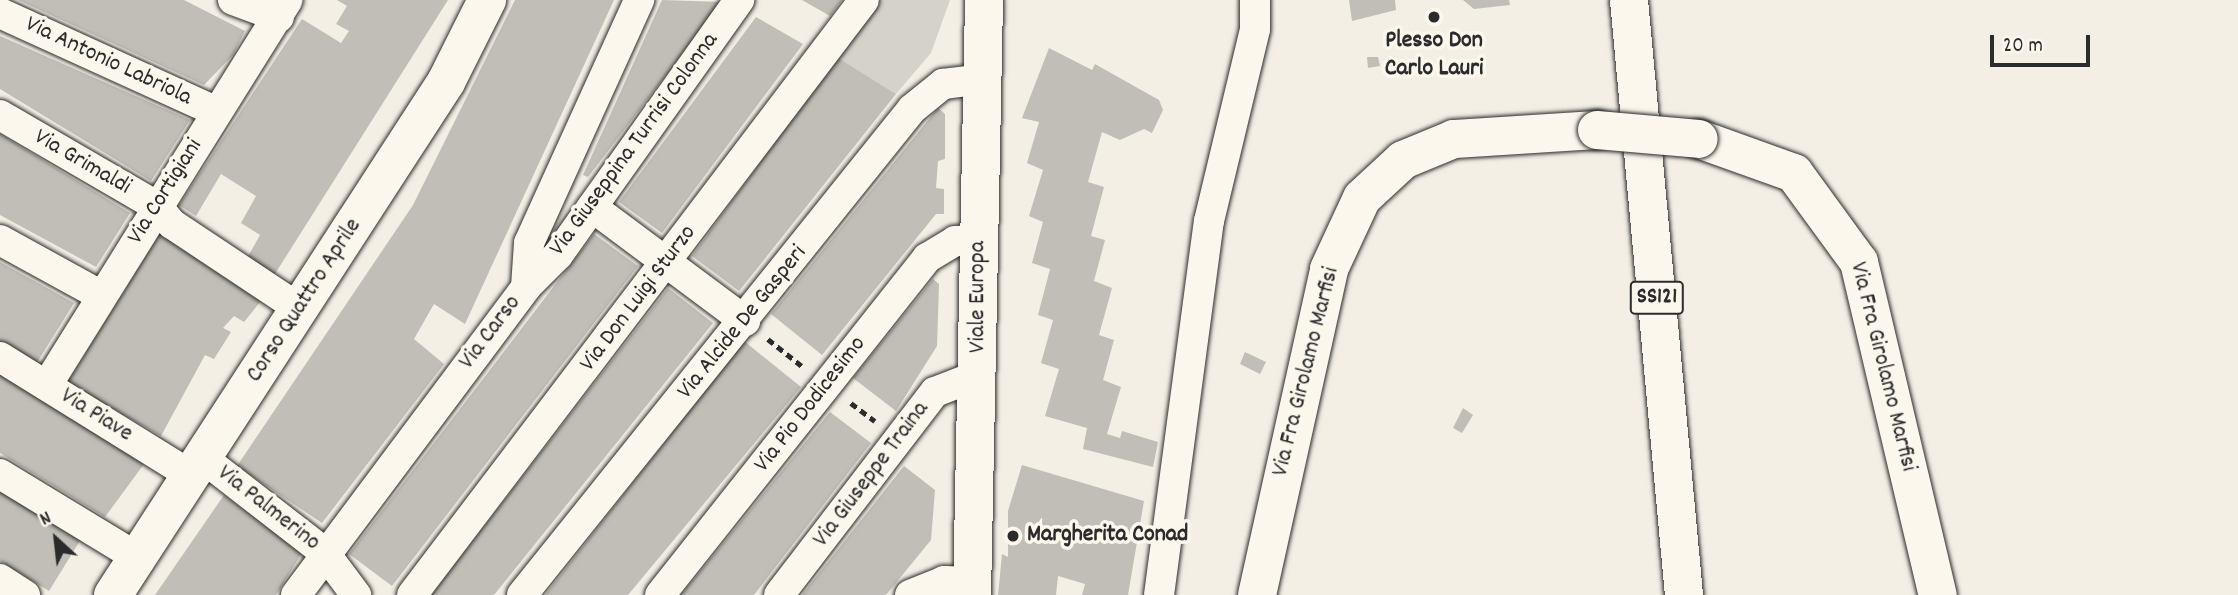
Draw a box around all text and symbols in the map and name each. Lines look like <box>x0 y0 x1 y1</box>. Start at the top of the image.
marker: Plesso Don Carlo Lauri <box>1426 9 1442 25</box>
street label: Via Antonio Labriola <box>20 11 196 113</box>
scale bar <box>1993 21 2093 65</box>
street label: Via Giuseppina Turrisi Colonna <box>544 28 726 262</box>
place label: Plesso Don Carlo Lauri <box>1385 28 1483 84</box>
text: 20 m <box>2003 32 2043 62</box>
street label: Via Grimaldi <box>28 124 136 202</box>
street label: Via Cortigiani <box>122 134 210 250</box>
street label: Corso Quattro Aprile <box>241 214 369 388</box>
street label: Via Don Luigi Sturzo <box>575 220 703 378</box>
street label: Via Alcide De Gasperi <box>672 240 814 406</box>
street label: Viale Europa <box>965 241 993 353</box>
street label: Via Fra Girolamo Marfisi <box>1842 259 1922 475</box>
street label: Via Fra Girolamo Marfisi <box>1267 264 1347 480</box>
road number: SS121 <box>1629 278 1685 318</box>
street label: Via Carso <box>454 290 528 376</box>
street label: Via Pio Dodicesimo <box>749 331 873 479</box>
street label: Via Piave <box>55 383 137 449</box>
street label: Via Giuseppe Traina <box>808 396 936 554</box>
street label: Via Palmerino <box>211 460 325 558</box>
north arrow <box>21 504 91 574</box>
text: N <box>36 506 57 534</box>
place label: Margherita Conad <box>1027 522 1188 550</box>
marker: Margherita Conad <box>1005 528 1021 544</box>

